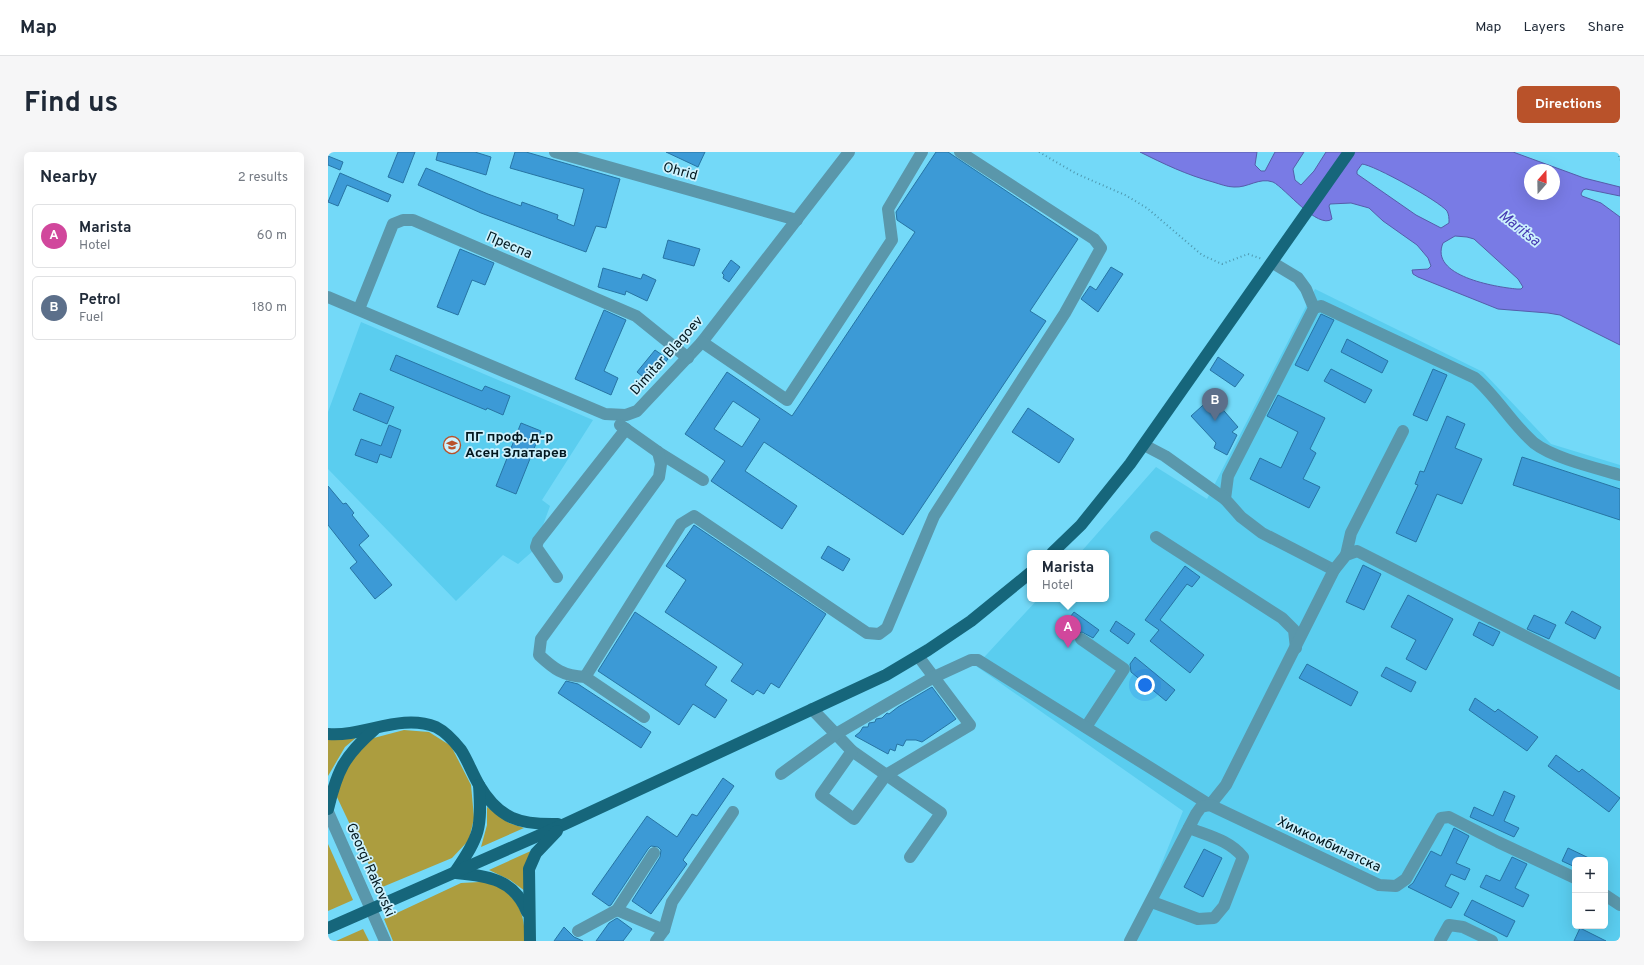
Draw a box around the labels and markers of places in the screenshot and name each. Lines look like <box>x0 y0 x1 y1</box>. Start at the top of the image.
pin: B <box>1202 388 1228 421</box>
place label: ПГ проф. д-р Асен Златарев <box>465 429 567 462</box>
school or university icon: ПГ проф. д-р Асен Златарев <box>442 435 462 455</box>
pin: A <box>1055 615 1081 648</box>

